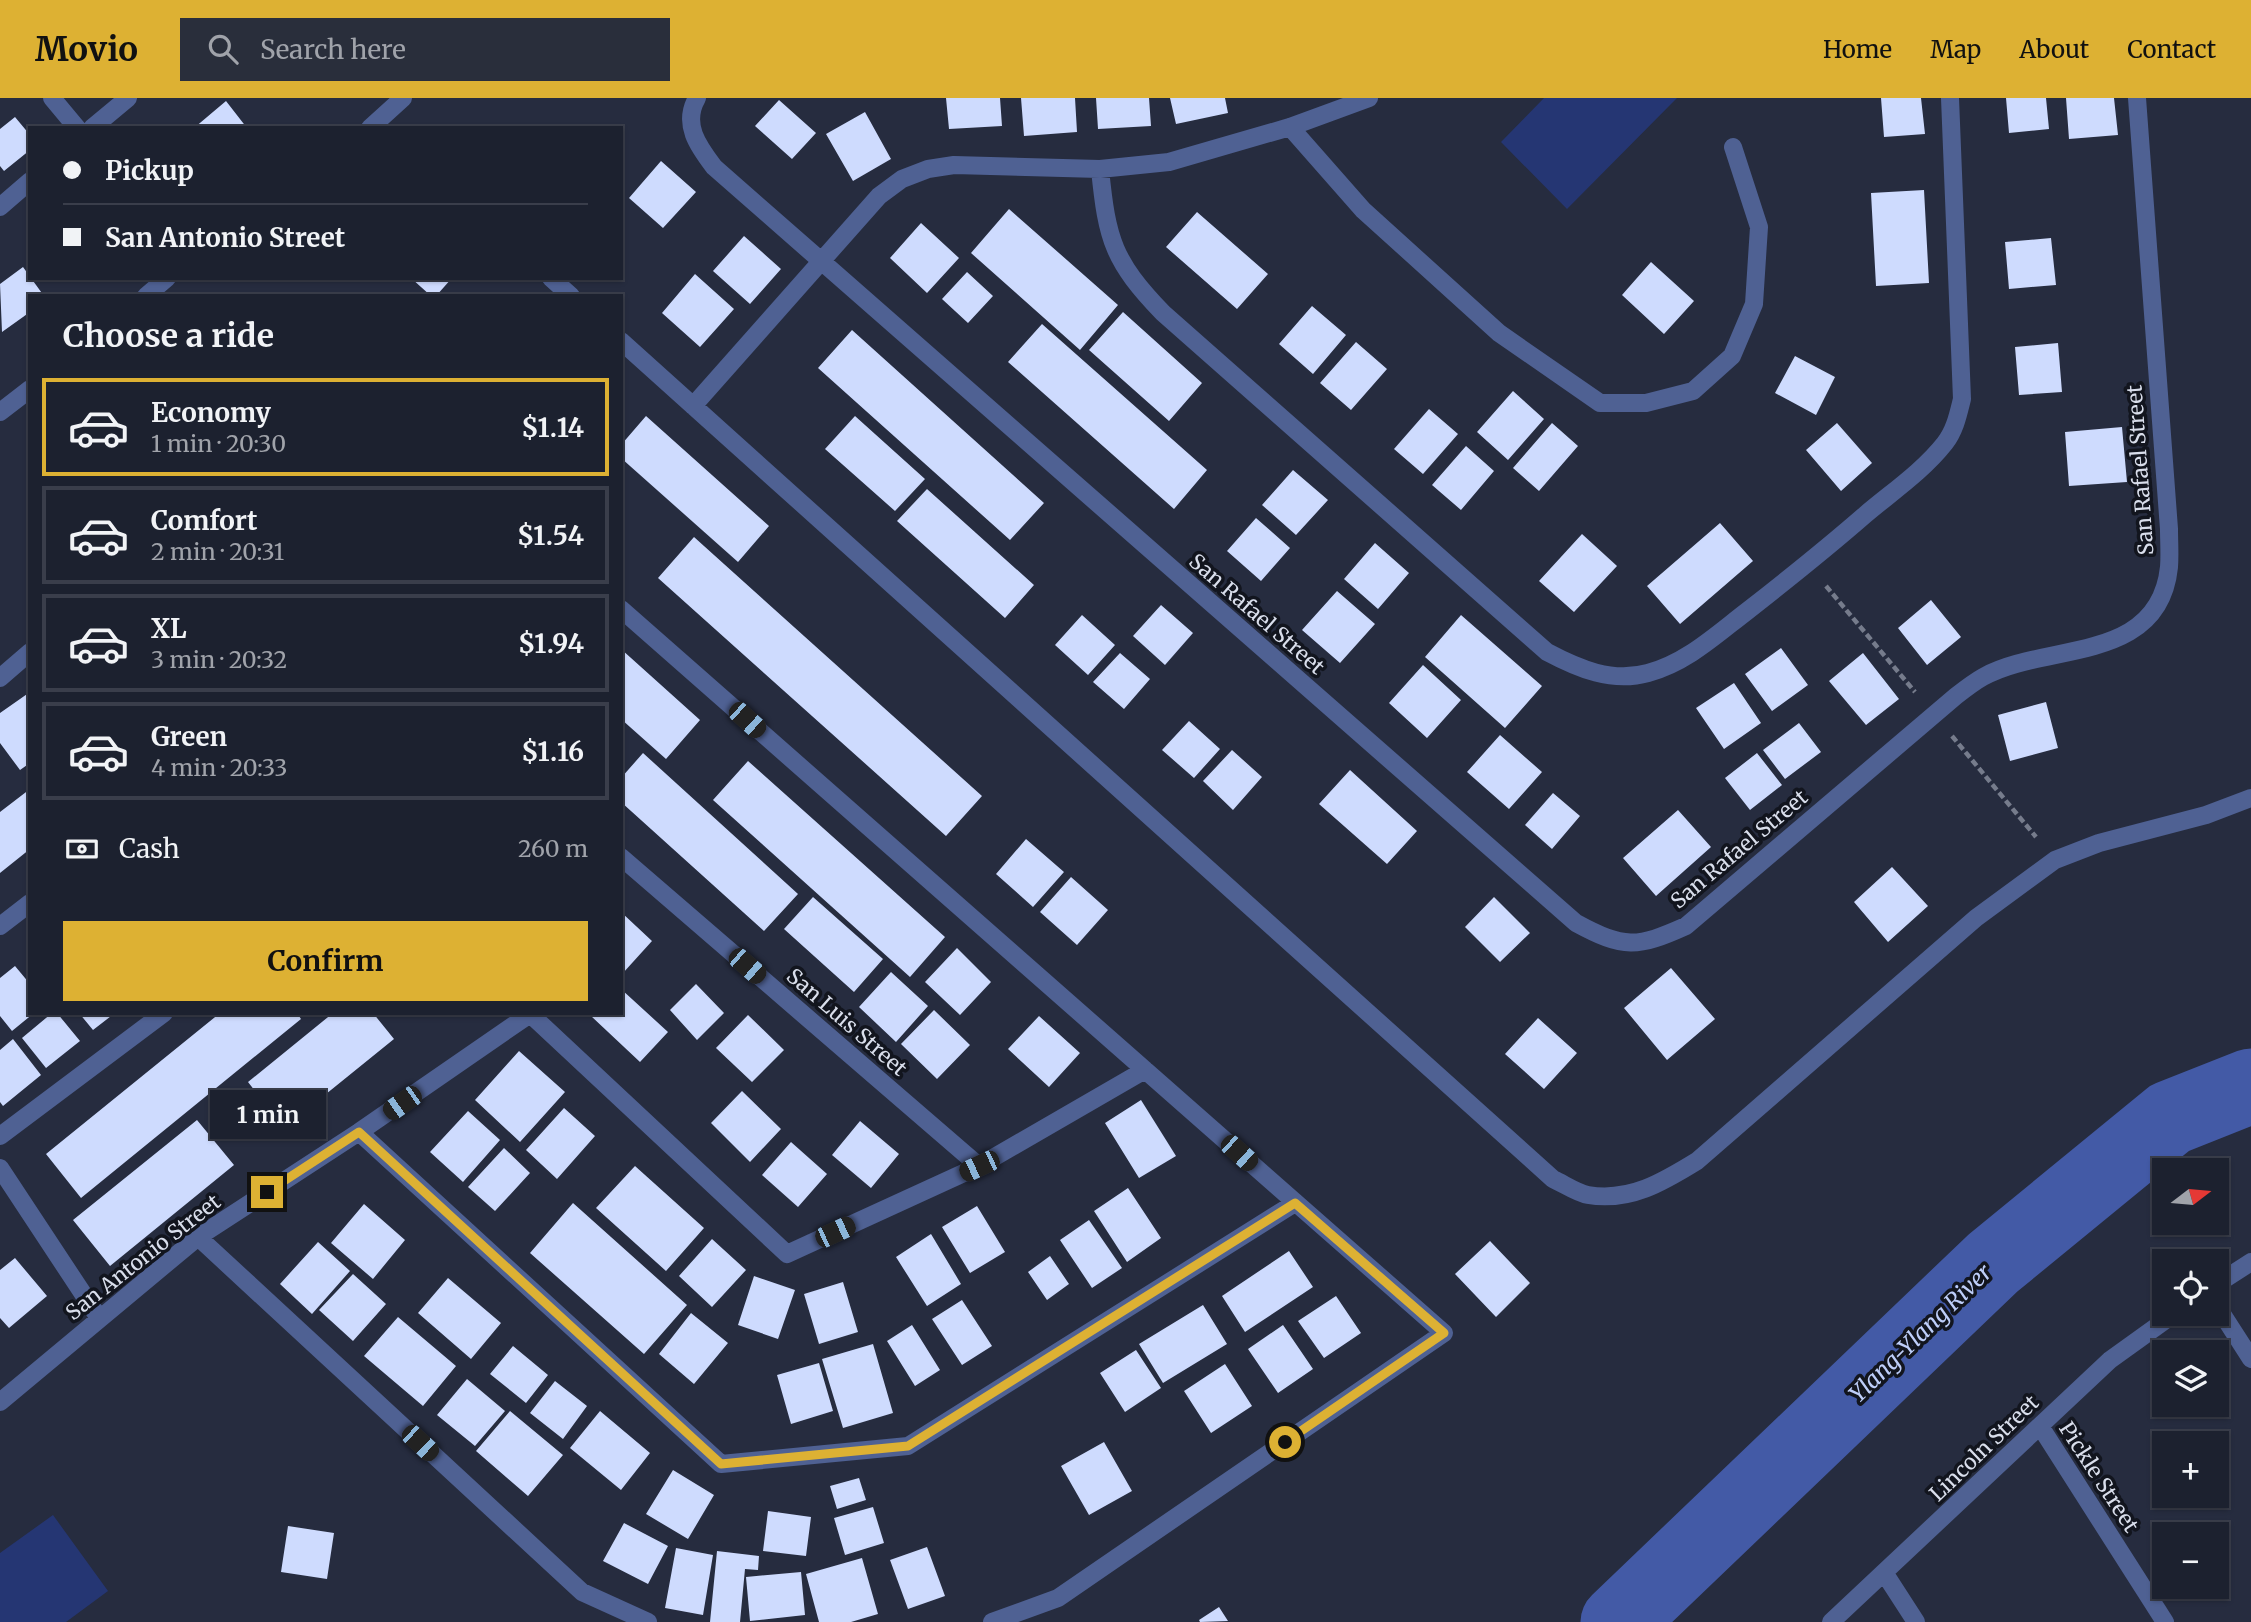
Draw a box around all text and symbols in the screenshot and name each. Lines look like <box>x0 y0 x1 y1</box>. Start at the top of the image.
search box <box>180 18 670 81</box>
text: Movio <box>35 29 138 70</box>
icon: search <box>204 30 242 68</box>
text: Search here <box>260 33 406 66</box>
text: Home <box>1823 34 1892 65</box>
text: Map <box>1930 34 1981 65</box>
text: About <box>2019 34 2089 65</box>
text: Contact <box>2127 34 2216 65</box>
text: Pickup <box>105 154 194 187</box>
text: San Antonio Street <box>105 221 345 254</box>
text: Choose a ride <box>63 316 274 356</box>
street label: San Rafael Street <box>2121 384 2159 556</box>
icon: car <box>67 396 130 459</box>
text: Economy <box>151 396 271 429</box>
text: $1.14 <box>521 411 584 444</box>
text: 1 min · 20:30 <box>151 429 286 458</box>
icon: car <box>67 504 130 567</box>
text: Comfort <box>151 504 257 537</box>
text: $1.54 <box>517 519 584 552</box>
text: 2 min · 20:31 <box>151 537 284 566</box>
street label: San Rafael Street <box>1184 548 1330 680</box>
icon: car <box>67 612 130 675</box>
text: XL <box>151 612 187 645</box>
text: $1.94 <box>518 627 584 660</box>
text: 3 min · 20:32 <box>151 645 287 674</box>
car <box>725 698 770 742</box>
icon: car <box>67 720 130 783</box>
text: Green <box>151 720 227 753</box>
text: $1.16 <box>521 735 584 768</box>
text: 4 min · 20:33 <box>151 753 287 782</box>
street label: San Rafael Street <box>1665 784 1813 914</box>
icon: cash <box>63 830 101 868</box>
text: Cash <box>119 832 180 865</box>
text: 260 m <box>518 834 588 863</box>
button: Confirm <box>63 921 588 1001</box>
car <box>725 944 770 988</box>
street label: San Luis Street <box>781 962 913 1082</box>
car <box>379 1082 426 1124</box>
callout: 1 min <box>209 1090 325 1140</box>
text: 1 min <box>237 1100 299 1129</box>
car <box>1217 1131 1262 1175</box>
car <box>956 1148 1003 1184</box>
north arrow <box>2152 1158 2230 1236</box>
map controls <box>2152 1158 2229 1599</box>
route end <box>251 1176 283 1208</box>
street label: San Antonio Street <box>60 1188 226 1326</box>
car <box>812 1214 859 1250</box>
button: locate <box>2152 1249 2229 1326</box>
water label: Ylang-Ylang River <box>1843 1257 1998 1408</box>
button: layers <box>2152 1340 2229 1417</box>
street label: Lincoln Street <box>1924 1389 2044 1507</box>
street label: Pickle Street <box>2053 1417 2145 1537</box>
car <box>398 1421 443 1465</box>
route start <box>1269 1426 1301 1458</box>
button: + <box>2152 1431 2229 1508</box>
button: − <box>2152 1522 2229 1599</box>

